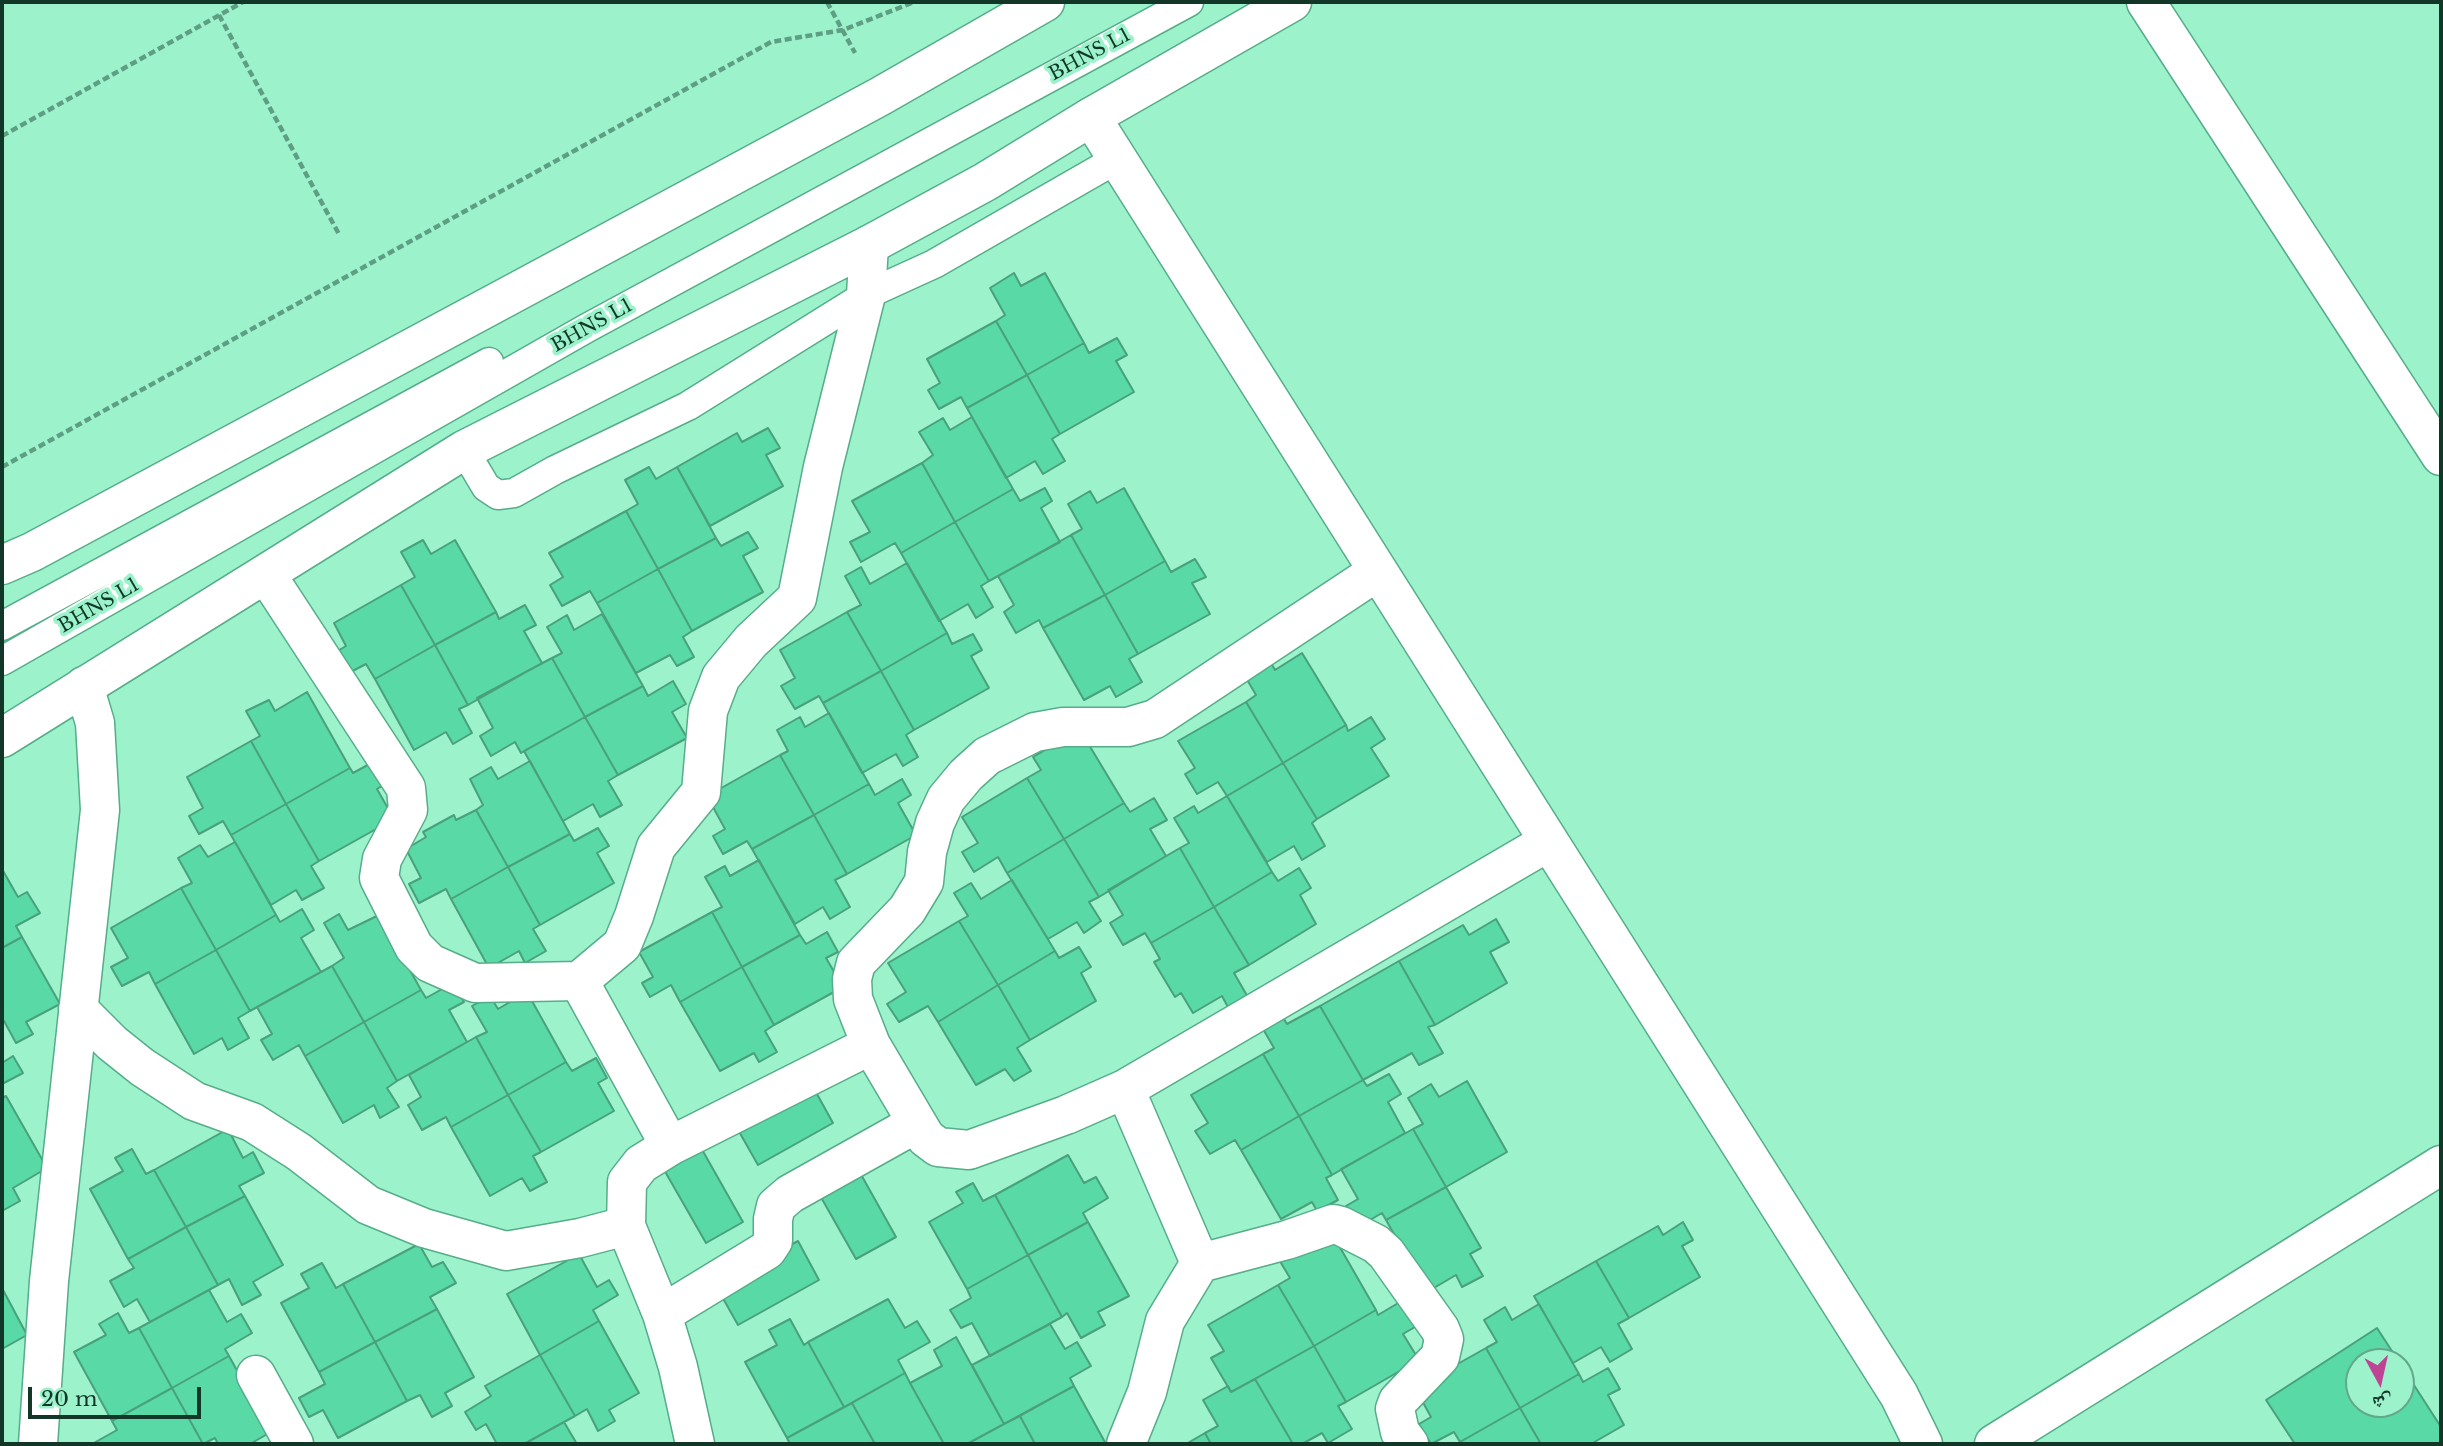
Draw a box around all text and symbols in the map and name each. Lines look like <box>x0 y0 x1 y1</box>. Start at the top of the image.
street label: BHNS L1 <box>1045 24 1135 86</box>
street label: BHNS L1 <box>548 294 636 358</box>
street label: BHNS L1 <box>55 574 143 638</box>
north arrow <box>2345 1348 2415 1418</box>
scale bar <box>32 1372 205 1416</box>
text: 20 m <box>41 1386 98 1412</box>
text: ش <box>2371 1390 2394 1415</box>

